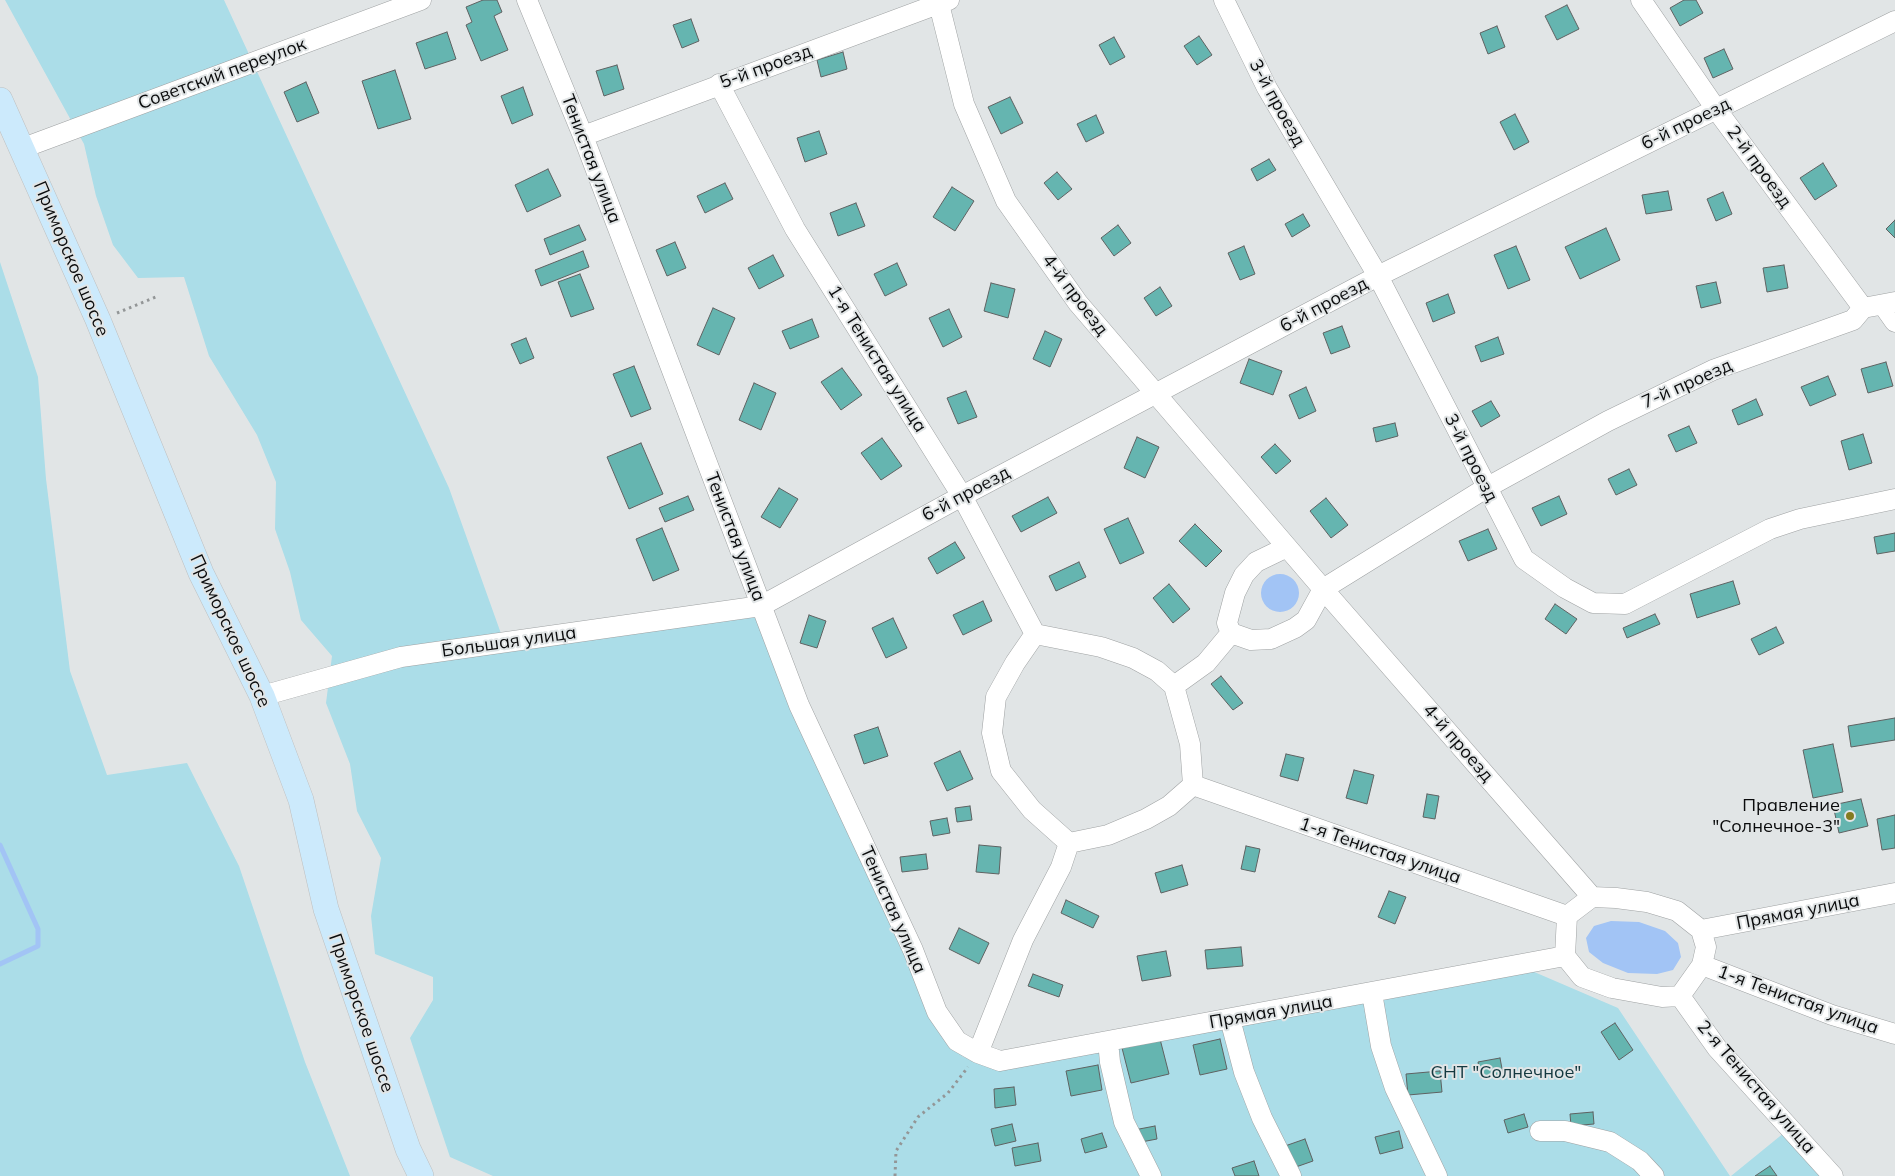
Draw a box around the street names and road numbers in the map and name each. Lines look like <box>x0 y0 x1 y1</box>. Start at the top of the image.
street label: Советский переулок <box>135 34 309 114</box>
street label: 5-й проезд <box>717 40 815 94</box>
street label: 3-й проезд <box>1244 56 1310 150</box>
street label: Тенистая улица <box>557 92 625 226</box>
street label: 6-й проезд <box>1638 93 1734 155</box>
street label: 2-й проезд <box>1722 122 1796 212</box>
street label: Приморское шоссе <box>29 178 113 340</box>
street label: 4-й проезд <box>1037 250 1113 340</box>
street label: 6-й проезд <box>1276 273 1372 337</box>
street label: 1-я Тенистая улица <box>823 281 931 437</box>
street label: 7-й проезд <box>1639 355 1735 413</box>
street label: 3-й проезд <box>1440 410 1502 506</box>
street label: 6-й проезд <box>918 462 1014 526</box>
street label: Тенистая улица <box>701 470 769 604</box>
street label: Приморское шоссе <box>185 551 275 711</box>
street label: Большая улица <box>440 622 578 662</box>
street label: 4-й проезд <box>1418 700 1498 786</box>
street label: 1-я Тенистая улица <box>1296 813 1464 889</box>
street label: Тенистая улица <box>855 843 931 977</box>
street label: Прямая улица <box>1735 889 1861 935</box>
street label: Приморское шоссе <box>324 931 398 1095</box>
street label: 1-я Тенистая улица <box>1715 961 1881 1039</box>
street label: Прямая улица <box>1208 991 1334 1033</box>
street label: 2-я Тенистая улица <box>1692 1016 1820 1158</box>

